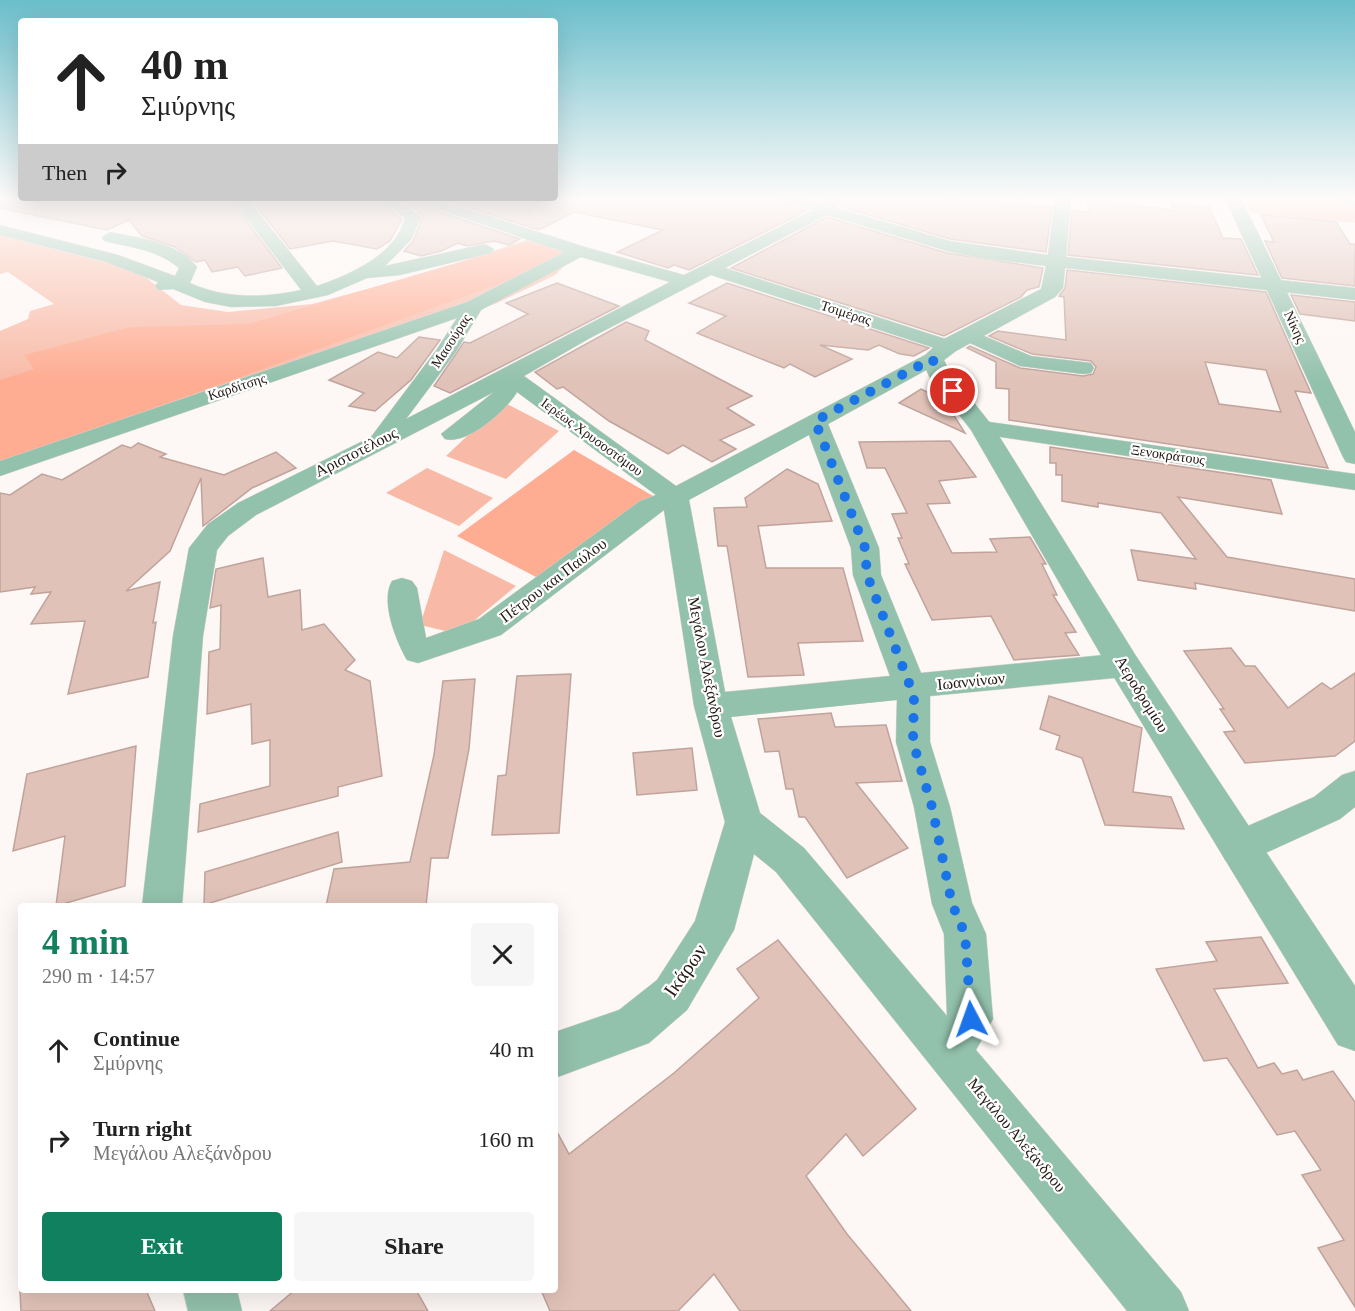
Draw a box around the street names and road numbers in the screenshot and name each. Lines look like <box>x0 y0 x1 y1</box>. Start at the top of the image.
street label: Τσιμέρας <box>819 298 874 328</box>
street label: Νίκης <box>1281 309 1309 346</box>
street label: Μασούρας <box>428 311 474 371</box>
street label: Καρδίτσης <box>206 370 268 403</box>
street label: Ιερέως Χρυσοστόμου <box>538 395 646 479</box>
street label: Αριστοτέλους <box>312 424 401 481</box>
street label: Ξενοκράτους <box>1130 442 1206 468</box>
street label: Πέτρου και Παύλου <box>496 534 610 626</box>
street label: Μεγάλου Αλεξάνδρου <box>684 595 729 739</box>
street label: Αεροδρομίου <box>1111 653 1172 736</box>
street label: Ιωαννίνων <box>936 669 1006 693</box>
street label: Ικάρων <box>659 939 712 1001</box>
street label: Μεγάλου Αλεξάνδρου <box>964 1075 1069 1196</box>

